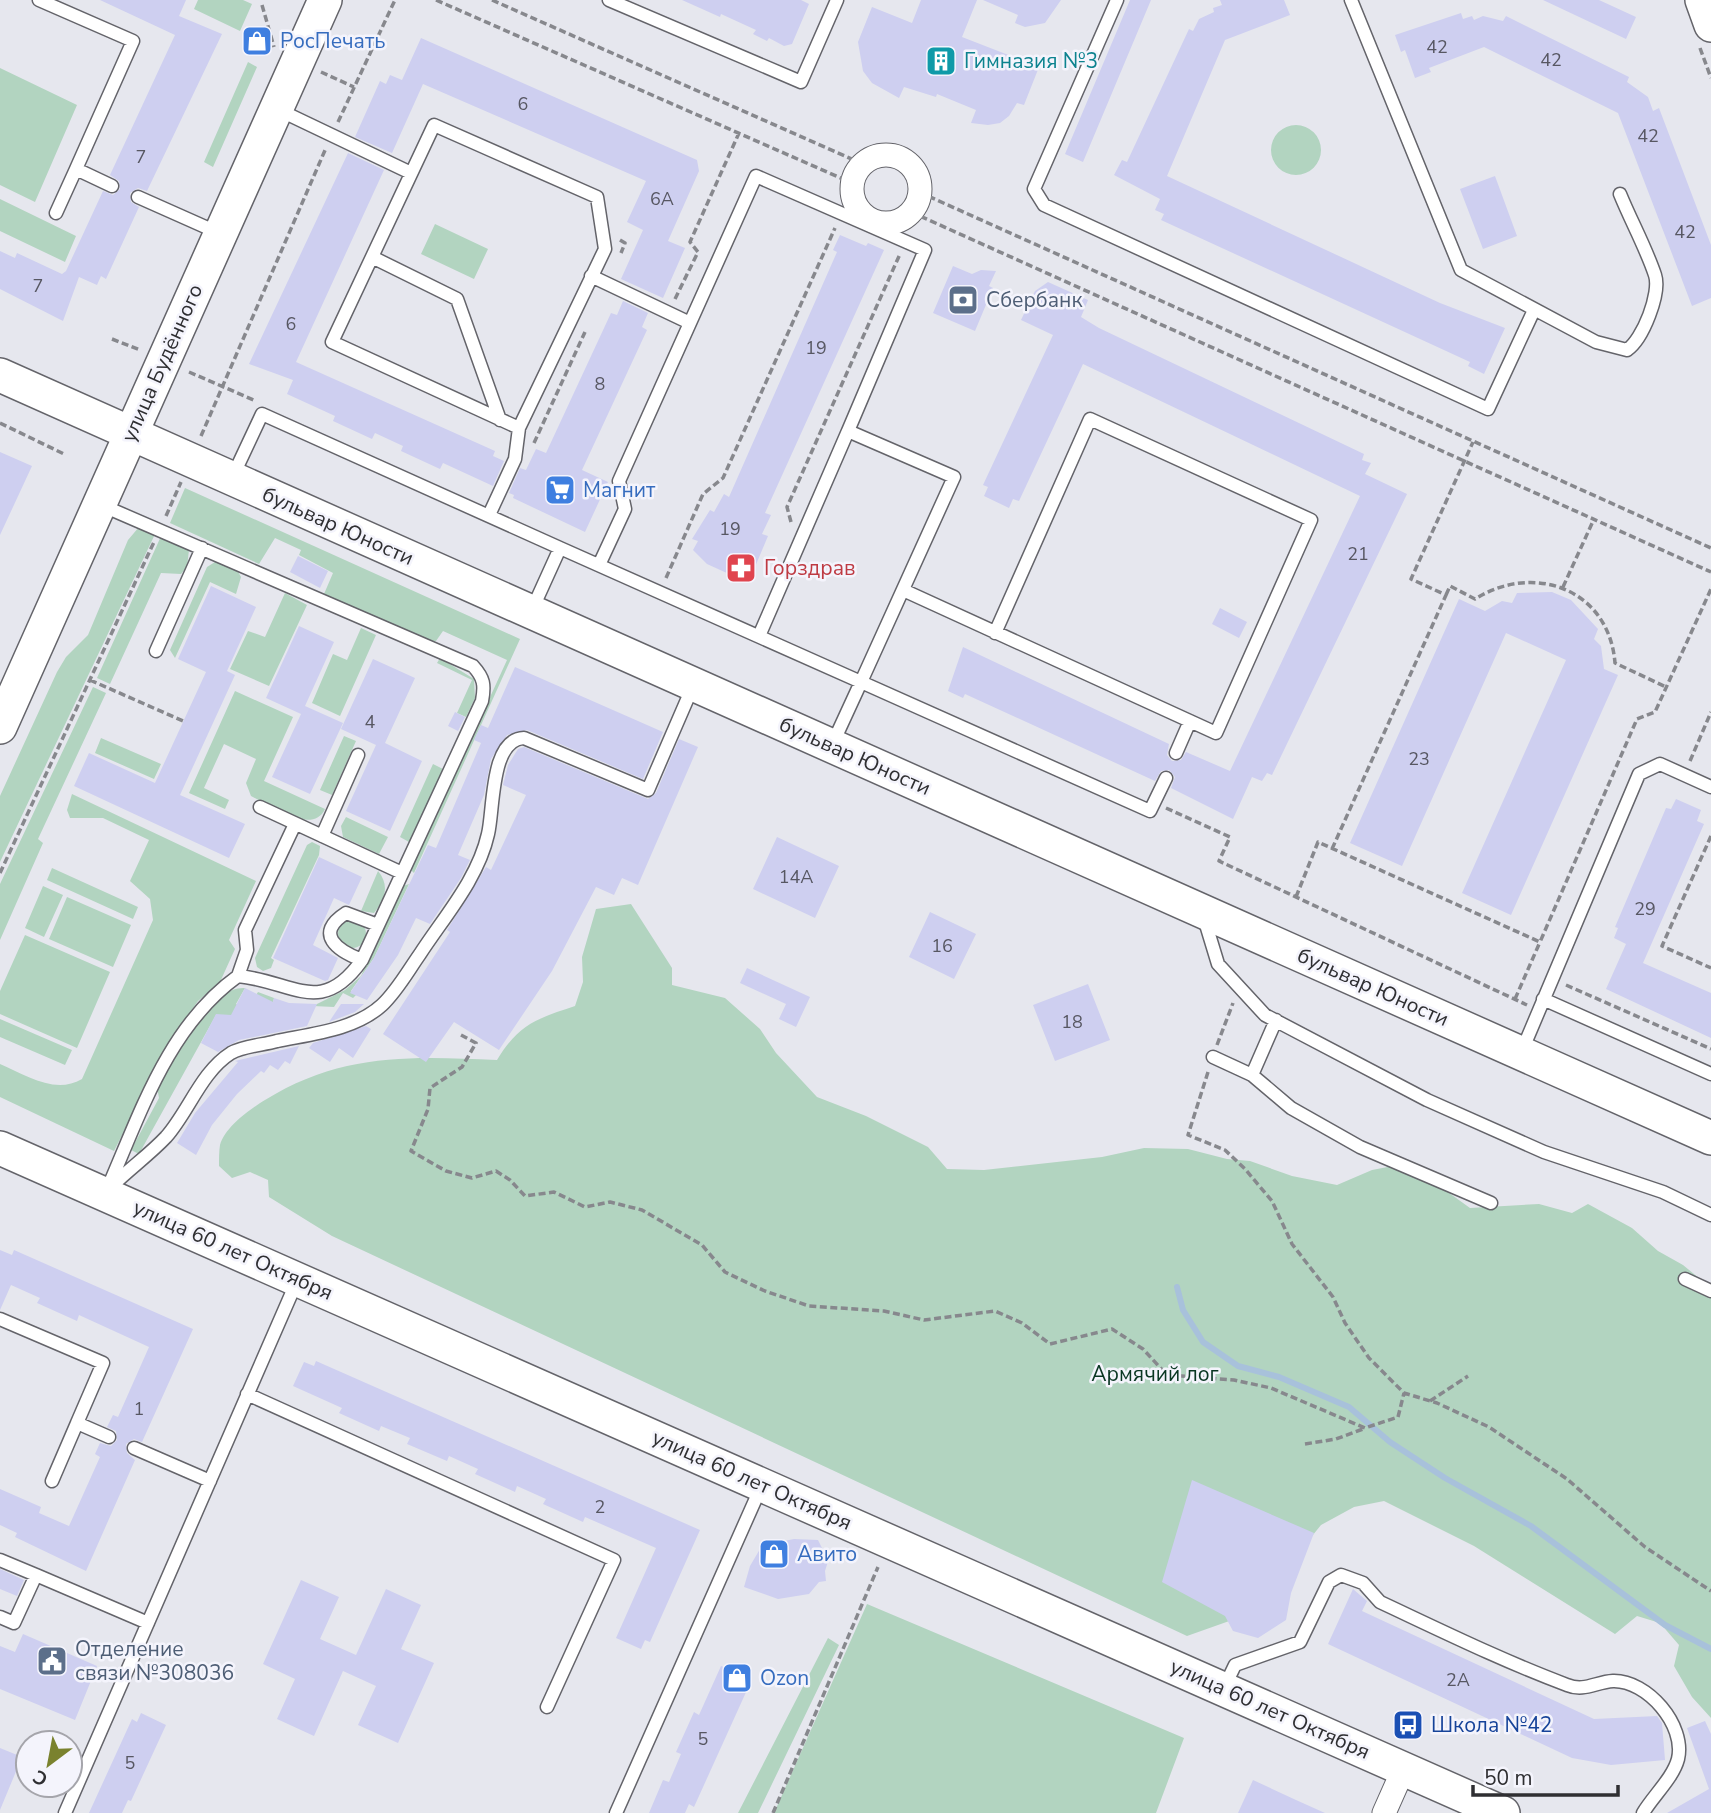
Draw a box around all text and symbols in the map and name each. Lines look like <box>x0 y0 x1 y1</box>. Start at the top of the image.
shop icon: РосПечать <box>240 24 274 58</box>
place label: РосПечать <box>280 27 386 55</box>
house number: 42 <box>1426 35 1448 59</box>
building icon: Гимназия №3 <box>924 44 958 78</box>
place label: Гимназия №3 <box>964 47 1098 75</box>
house number: 42 <box>1540 48 1562 72</box>
house number: 6 <box>518 92 528 116</box>
house number: 42 <box>1637 124 1659 148</box>
house number: 7 <box>136 145 146 169</box>
house number: 6А <box>650 187 674 211</box>
house number: 42 <box>1674 220 1696 244</box>
house number: 7 <box>33 274 43 298</box>
street label: улица Будённого <box>115 280 209 446</box>
bank icon: Сбербанк <box>946 283 980 317</box>
place label: Сбербанк <box>986 286 1083 314</box>
house number: 6 <box>286 312 296 336</box>
house number: 19 <box>805 336 827 360</box>
house number: 8 <box>595 372 605 396</box>
supermarket icon: Магнит <box>543 473 577 507</box>
place label: Магнит <box>583 476 656 504</box>
street label: бульвар Юности <box>258 480 418 572</box>
house number: 19 <box>719 517 741 541</box>
house number: 21 <box>1347 542 1369 566</box>
pharmacy icon: Горздрав <box>724 551 758 585</box>
place label: Горздрав <box>764 554 856 582</box>
house number: 4 <box>365 710 376 734</box>
street label: бульвар Юности <box>775 710 935 802</box>
house number: 23 <box>1408 747 1430 771</box>
house number: 14А <box>779 865 813 889</box>
house number: 29 <box>1634 897 1656 921</box>
house number: 16 <box>931 934 953 958</box>
street label: бульвар Юности <box>1293 941 1453 1033</box>
house number: 18 <box>1061 1010 1083 1034</box>
street label: улица 60 лет Октября <box>129 1193 337 1307</box>
park label: Армячий лог <box>1091 1360 1219 1388</box>
house number: 1 <box>134 1397 144 1421</box>
street label: улица 60 лет Октября <box>648 1423 856 1537</box>
house number: 2 <box>595 1495 605 1519</box>
shop icon: Авито <box>757 1537 791 1571</box>
place label: Авито <box>797 1540 857 1568</box>
place label: Отделение связи №308036 <box>75 1635 234 1687</box>
public building icon: Отделение связи №308036 <box>35 1644 69 1678</box>
street label: улица 60 лет Октября <box>1166 1652 1374 1766</box>
shop icon: Ozon <box>720 1661 754 1695</box>
place label: Ozon <box>760 1664 809 1692</box>
house number: 2А <box>1446 1668 1470 1692</box>
bus stop icon: Школа №42 <box>1391 1708 1425 1742</box>
place label: Школа №42 <box>1431 1711 1552 1739</box>
house number: 5 <box>698 1727 708 1751</box>
north arrow <box>14 1729 84 1799</box>
house number: 5 <box>125 1751 135 1775</box>
scale bar <box>1473 1754 1618 1798</box>
text: С <box>28 1763 53 1792</box>
text: 50 m <box>1484 1764 1533 1792</box>

